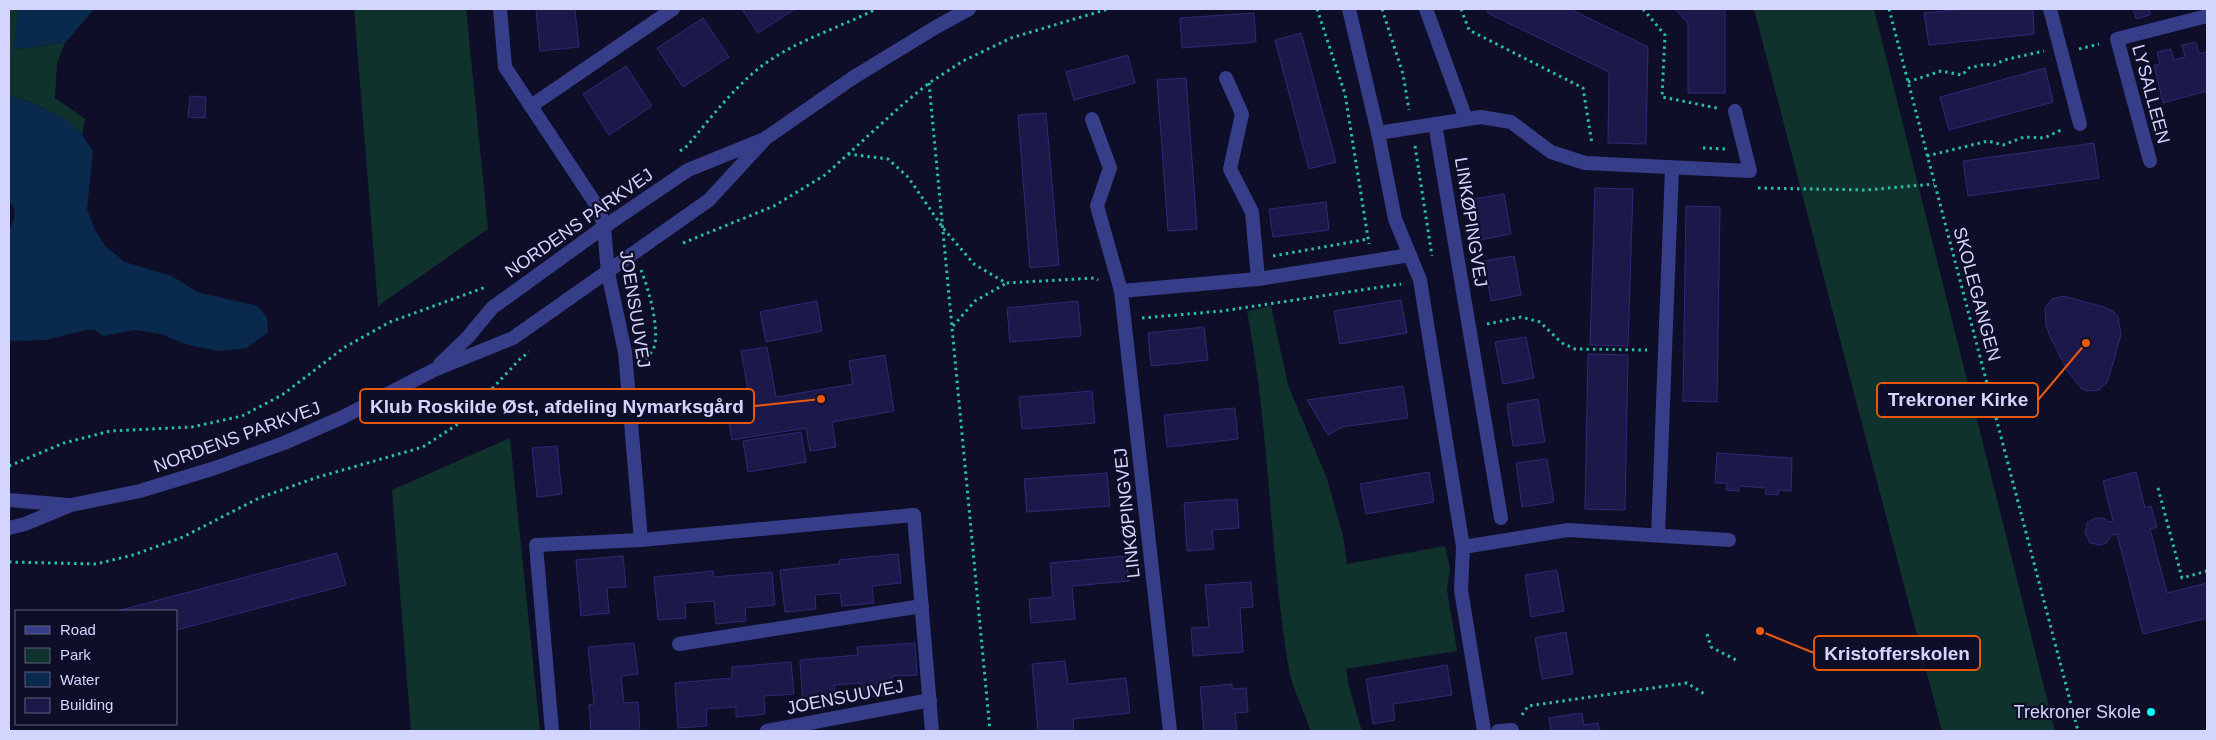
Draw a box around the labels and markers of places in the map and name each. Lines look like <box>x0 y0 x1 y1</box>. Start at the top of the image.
callout: Trekroner Kirke <box>1877 383 2038 417</box>
callout: Klub Roskilde Øst, afdeling Nymarksgård <box>360 389 754 423</box>
callout: Kristofferskolen <box>1814 636 1980 670</box>
place label: Trekroner Skole <box>2014 702 2141 722</box>
marker: Trekroner Skole <box>2145 706 2157 718</box>

